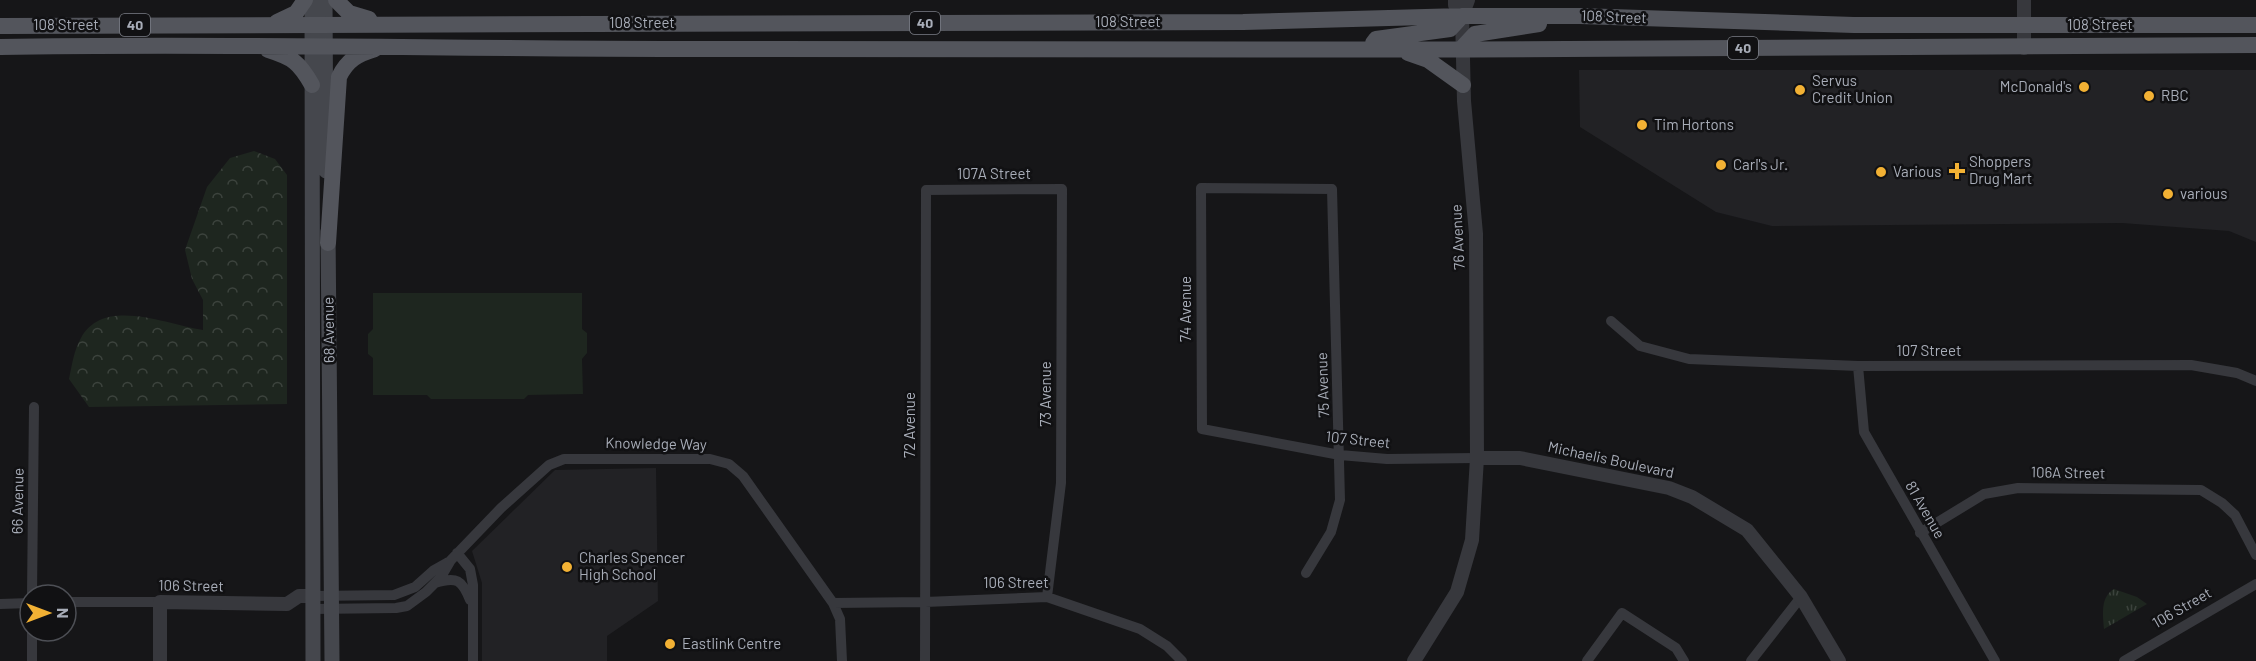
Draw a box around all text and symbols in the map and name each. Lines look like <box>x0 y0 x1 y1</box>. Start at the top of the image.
street label: 108 Street <box>1581 6 1647 26</box>
road number: 40 <box>910 12 940 34</box>
street label: 108 Street <box>1095 12 1161 30</box>
street label: 108 Street <box>609 13 675 31</box>
road number: 40 <box>120 14 150 36</box>
street label: 108 Street <box>33 15 99 33</box>
street label: 108 Street <box>2067 15 2133 33</box>
road number: 40 <box>1728 37 1758 59</box>
place label: Servus Credit Union <box>1812 71 1893 106</box>
place label: McDonald's <box>2000 77 2072 95</box>
marker: McDonald's <box>2077 80 2091 94</box>
marker: Servus Credit Union <box>1793 83 1807 97</box>
place label: RBC <box>2161 86 2189 104</box>
marker: RBC <box>2142 89 2156 103</box>
place label: Tim Hortons <box>1654 115 1734 133</box>
marker: Tim Hortons <box>1635 118 1649 132</box>
place label: Shoppers Drug Mart <box>1969 152 2032 187</box>
place label: Carl's Jr. <box>1733 155 1788 173</box>
marker: Carl's Jr. <box>1714 158 1728 172</box>
place label: Various <box>1893 162 1942 180</box>
street label: 107A Street <box>957 164 1031 182</box>
marker: Shoppers Drug Mart <box>1950 164 1964 178</box>
marker: Various <box>1874 165 1888 179</box>
place label: various <box>2180 184 2227 202</box>
marker: various <box>2161 187 2175 201</box>
street label: 76 Avenue <box>1446 204 1468 270</box>
street label: 74 Avenue <box>1176 276 1194 342</box>
street label: 68 Avenue <box>318 297 338 363</box>
street label: 107 Street <box>1897 341 1961 359</box>
street label: 75 Avenue <box>1312 352 1332 418</box>
street label: 73 Avenue <box>1036 361 1054 427</box>
street label: 72 Avenue <box>900 392 918 458</box>
street label: 107 Street <box>1325 427 1391 451</box>
street label: Knowledge Way <box>605 433 707 453</box>
street label: Michaelis Boulevard <box>1546 437 1676 481</box>
street label: 106A Street <box>2031 462 2105 482</box>
street label: 66 Avenue <box>7 468 27 534</box>
street label: 81 Avenue <box>1902 478 1949 541</box>
place label: Charles Spencer High School <box>579 548 686 583</box>
marker: Charles Spencer High School <box>560 560 574 574</box>
street label: 106 Street <box>983 573 1049 591</box>
street label: 106 Street <box>158 575 224 595</box>
north arrow <box>18 583 78 643</box>
street label: 106 Street <box>2149 583 2214 631</box>
text: N <box>54 608 73 618</box>
place label: Eastlink Centre <box>682 634 781 652</box>
marker: Eastlink Centre <box>663 637 677 651</box>

